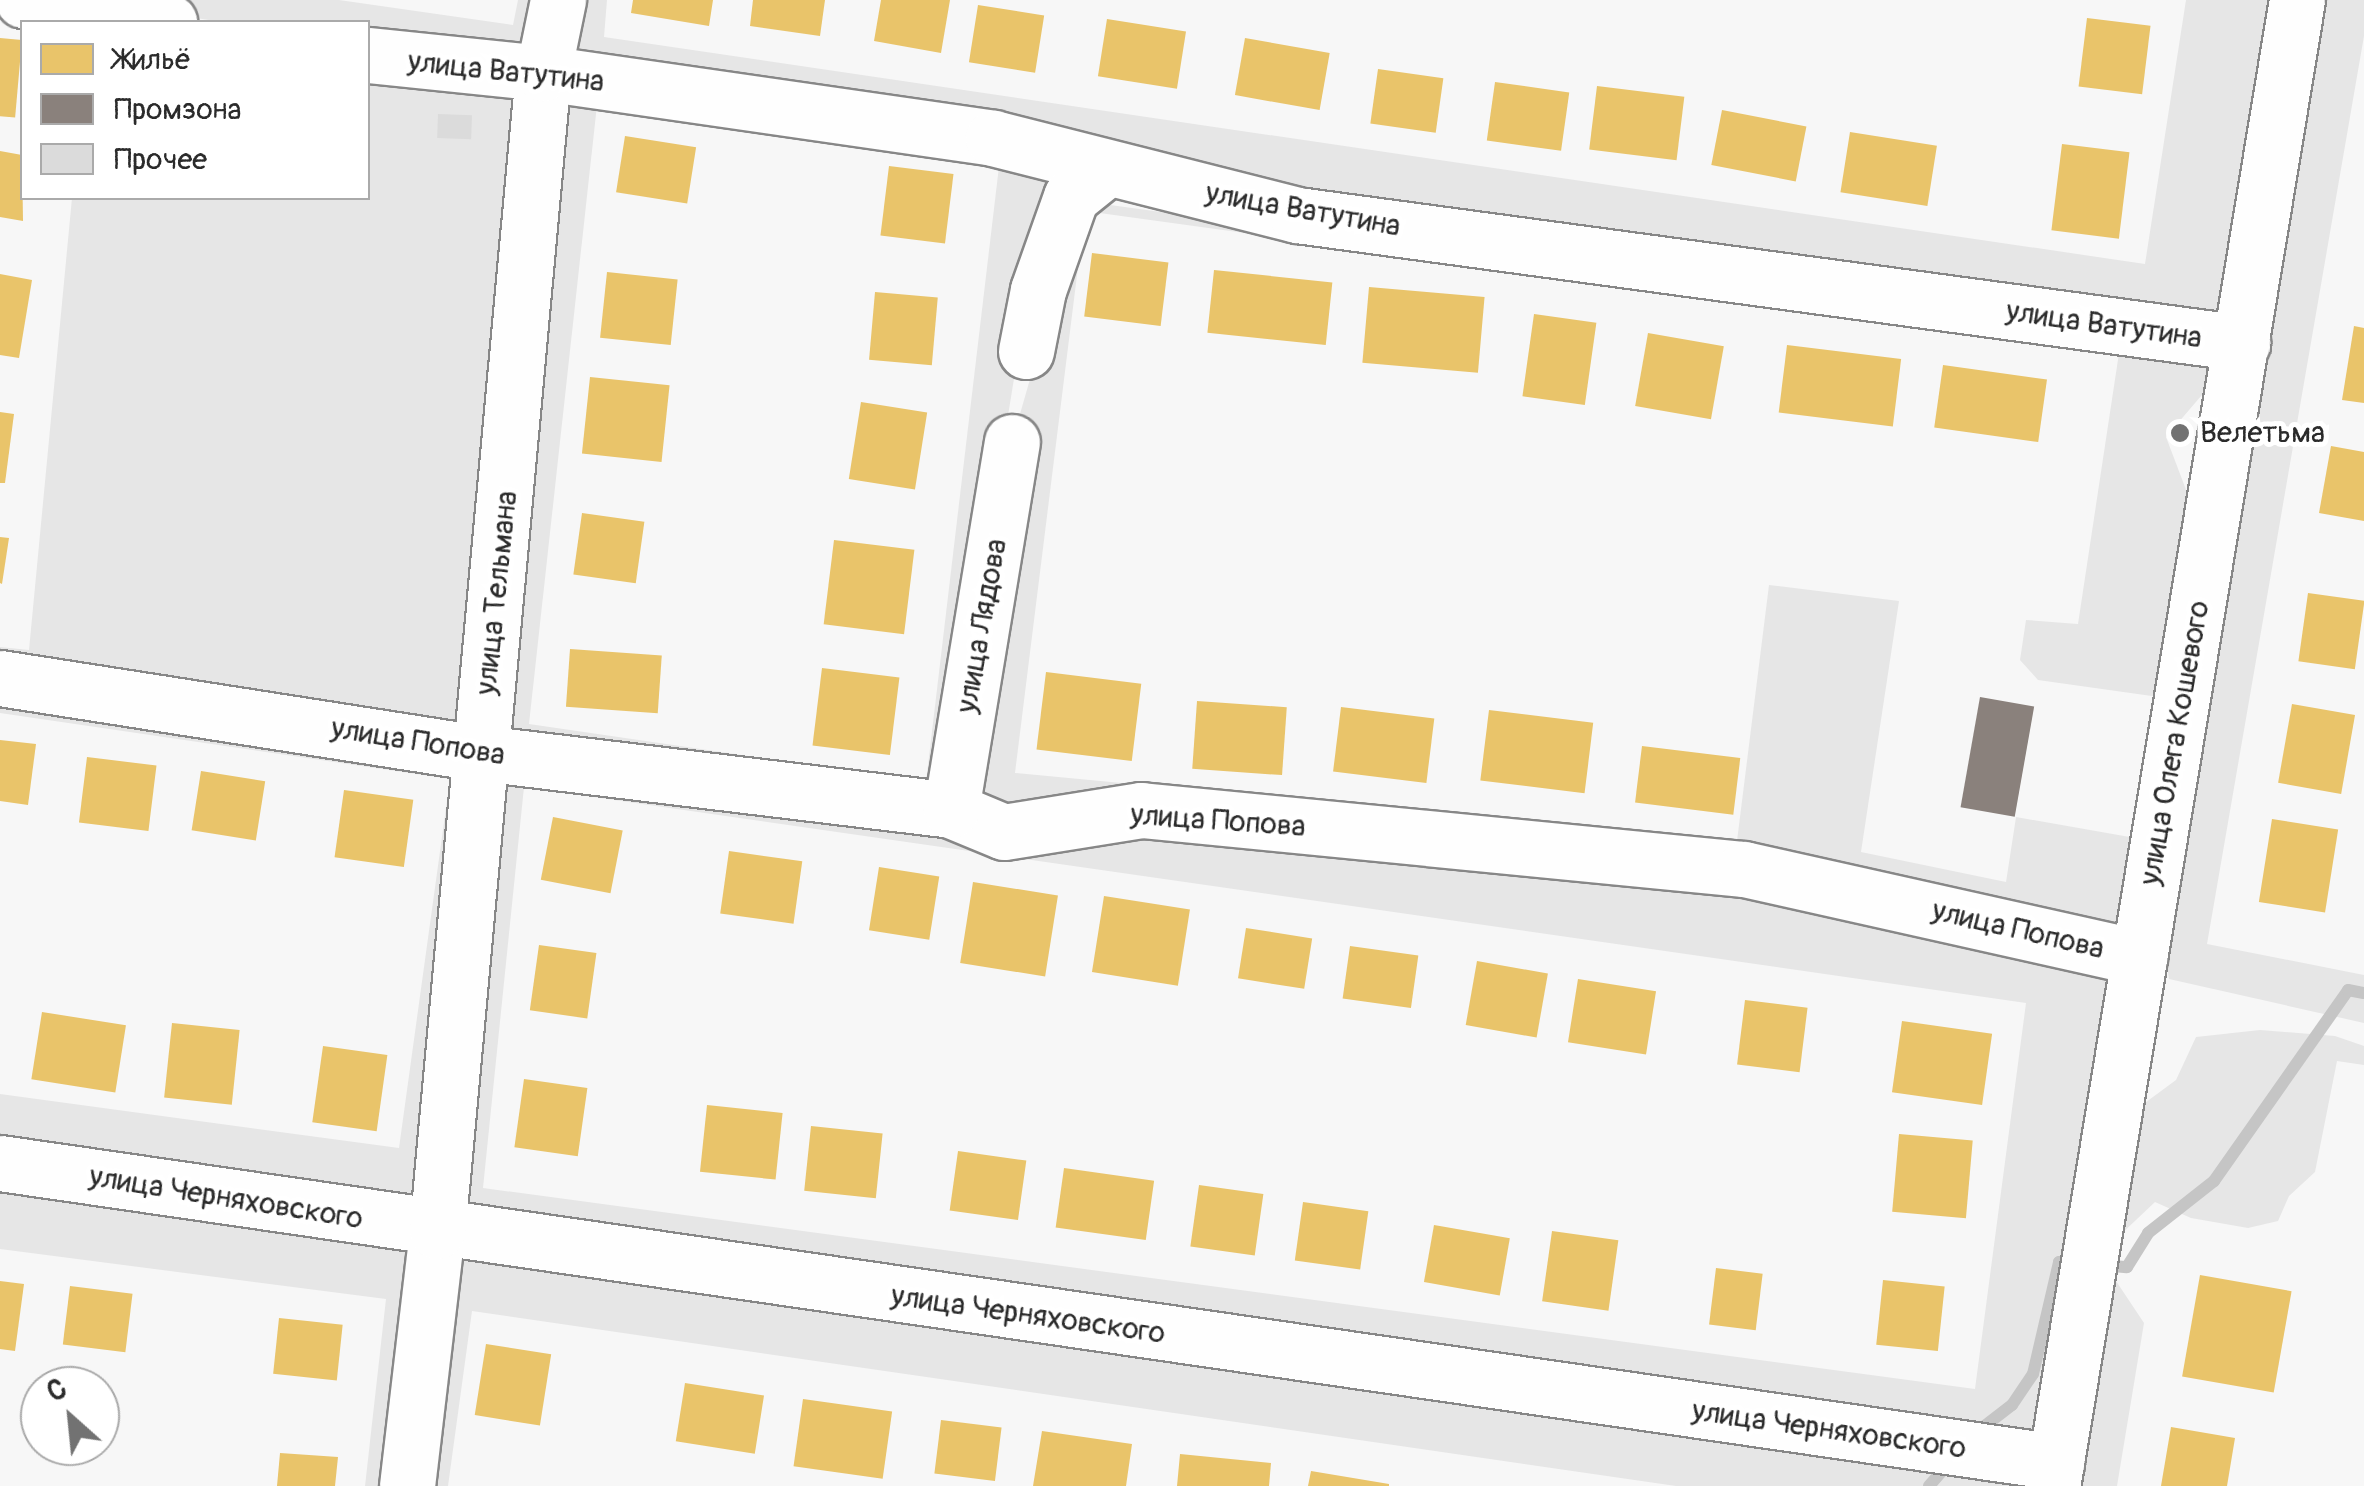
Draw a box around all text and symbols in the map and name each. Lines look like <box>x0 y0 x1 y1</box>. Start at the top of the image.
legend <box>20 20 370 200</box>
text: Жильё <box>114 41 191 78</box>
street label: улица Ватутина <box>406 44 606 100</box>
text: Промзона <box>114 91 242 128</box>
text: Прочее <box>114 141 207 178</box>
street label: улица Ватутина <box>1203 175 1403 245</box>
street label: улица Ватутина <box>2004 293 2204 357</box>
place label: Велетьма <box>2200 415 2325 451</box>
marker: Велетьма <box>2169 422 2191 444</box>
street label: улица Тельмана <box>468 489 526 697</box>
street label: улица Лядова <box>949 536 1015 716</box>
street label: улица Олега Кошевого <box>2132 598 2218 888</box>
street label: улица Попова <box>329 711 507 773</box>
street label: улица Попова <box>1129 797 1307 845</box>
street label: улица Попова <box>1928 893 2108 967</box>
street label: улица Черняховского <box>87 1159 365 1237</box>
street label: улица Черняховского <box>889 1278 1167 1352</box>
north arrow <box>20 1366 120 1466</box>
text: С <box>41 1371 73 1410</box>
street label: улица Черняховского <box>1690 1393 1968 1467</box>

